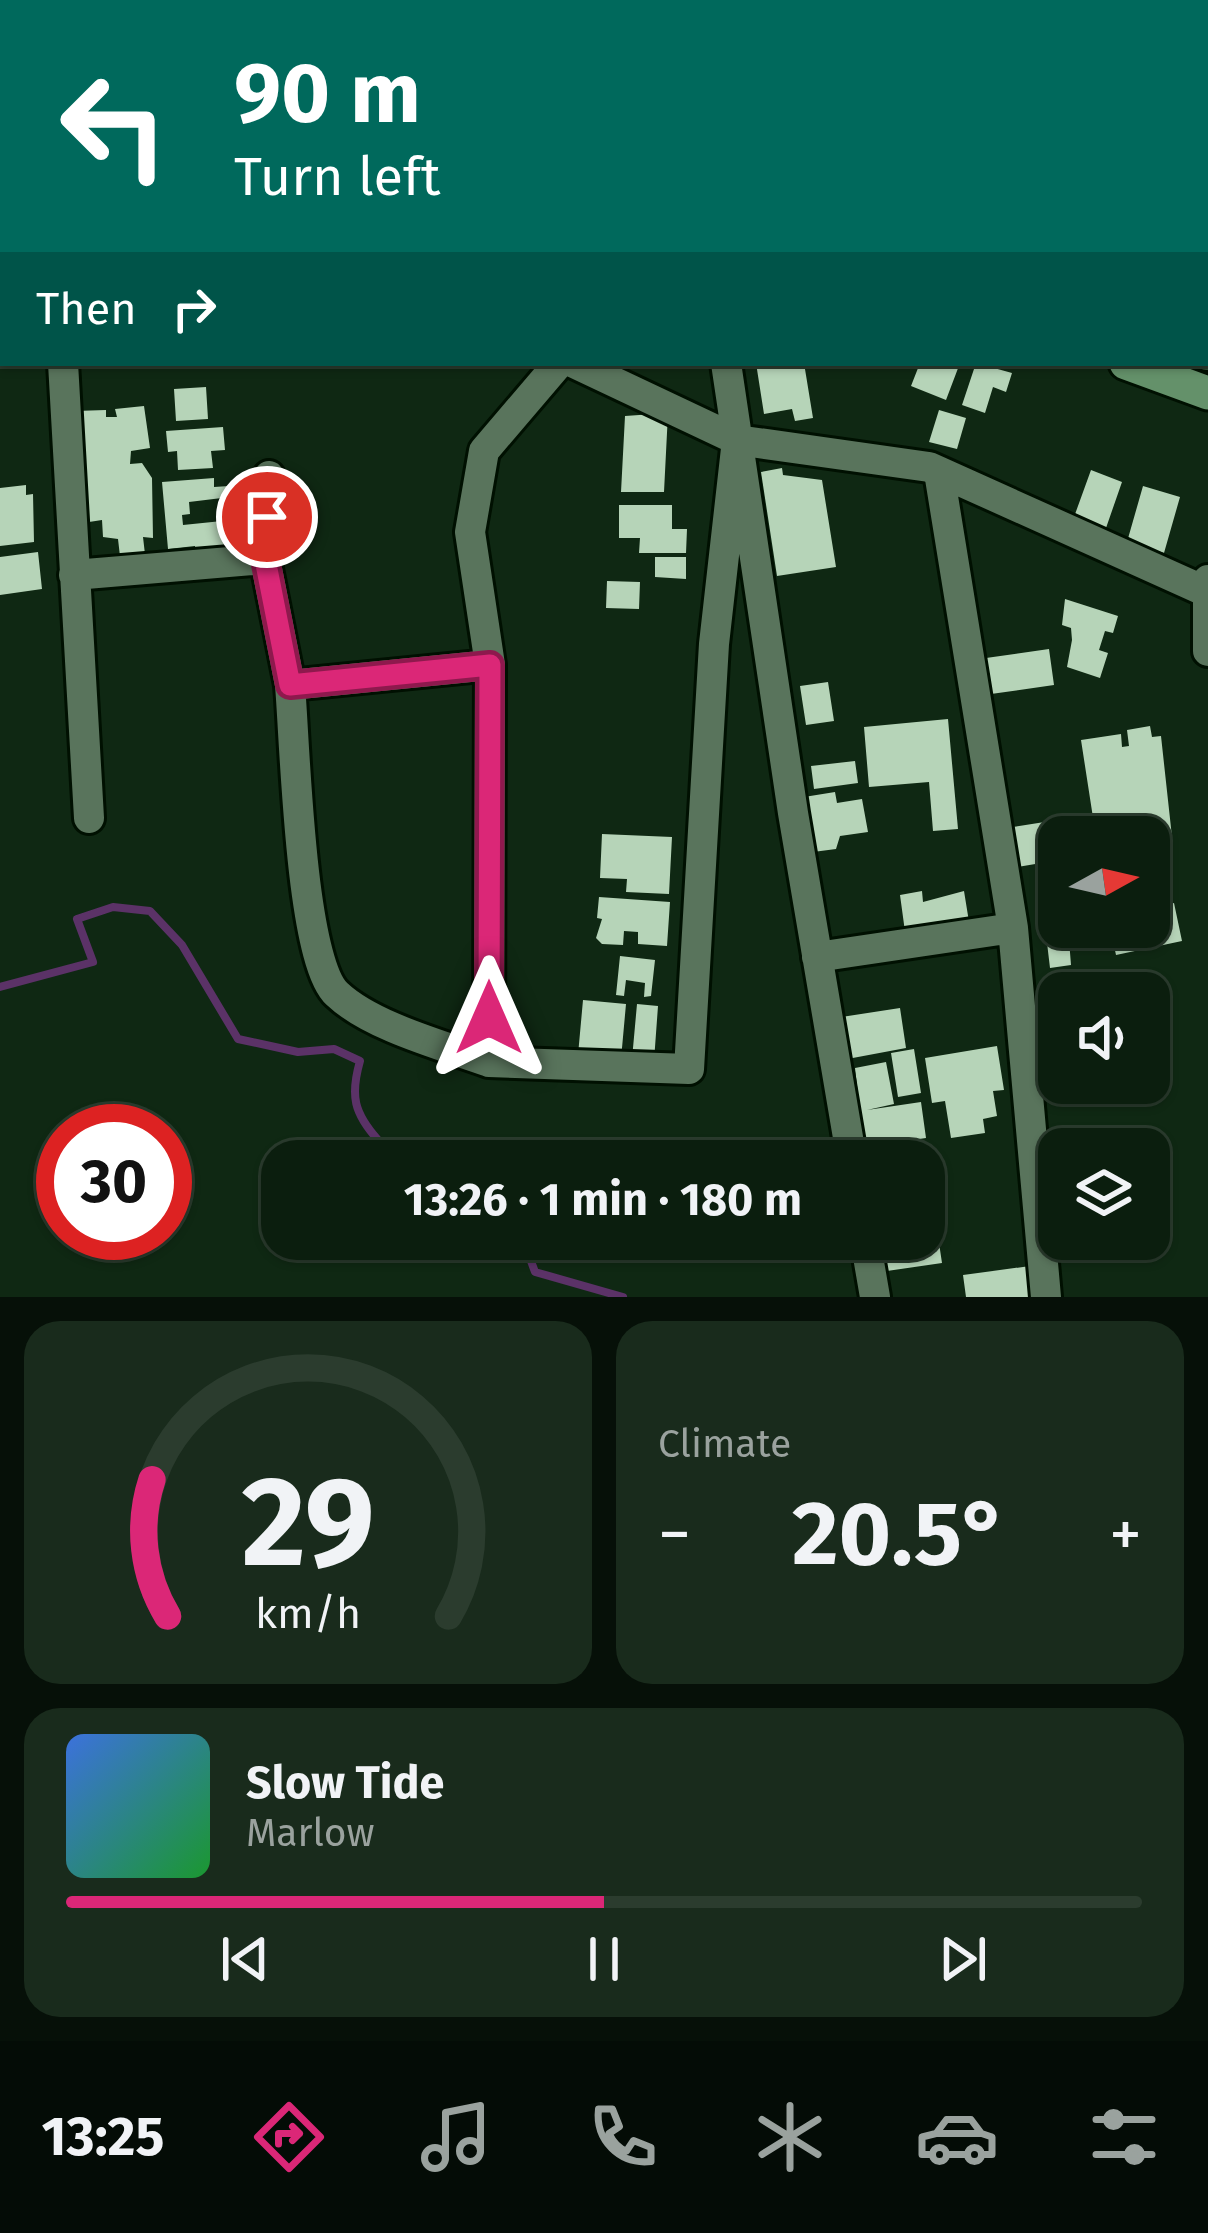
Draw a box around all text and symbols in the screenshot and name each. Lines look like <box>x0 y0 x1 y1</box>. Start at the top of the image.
text: 90 m <box>234 43 421 144</box>
icon: left <box>36 48 192 204</box>
text: Turn left <box>234 145 441 209</box>
icon: right <box>161 276 227 342</box>
text: Then <box>36 282 137 336</box>
pin <box>216 466 318 568</box>
icon: arrive <box>234 484 300 550</box>
north arrow <box>1038 816 1170 948</box>
map controls <box>1038 816 1170 1260</box>
position arrow <box>426 955 552 1081</box>
button: sound <box>1038 972 1170 1104</box>
speed limit sign: 30 <box>36 1104 192 1260</box>
button: layers <box>1038 1128 1170 1260</box>
text: 13:26 · 1 min · 180 m <box>404 1173 802 1227</box>
text: Climate <box>658 1421 791 1467</box>
text: 29 <box>241 1448 375 1598</box>
text: 20.5° <box>792 1480 1008 1588</box>
text: − <box>658 1495 691 1574</box>
text: + <box>1109 1495 1142 1574</box>
text: km/h <box>255 1587 361 1638</box>
text: Slow Tide <box>246 1756 444 1810</box>
text: Marlow <box>246 1810 375 1856</box>
icon: previous <box>212 1926 278 1992</box>
icon: pause <box>571 1926 637 1992</box>
icon: next <box>930 1926 996 1992</box>
icon: directions <box>247 2095 331 2179</box>
icon: music <box>414 2095 498 2179</box>
icon: phone <box>581 2095 665 2179</box>
icon: climate <box>748 2095 832 2179</box>
icon: car <box>915 2095 999 2179</box>
icon: filters <box>1082 2095 1166 2179</box>
text: 13:25 <box>42 2105 164 2169</box>

